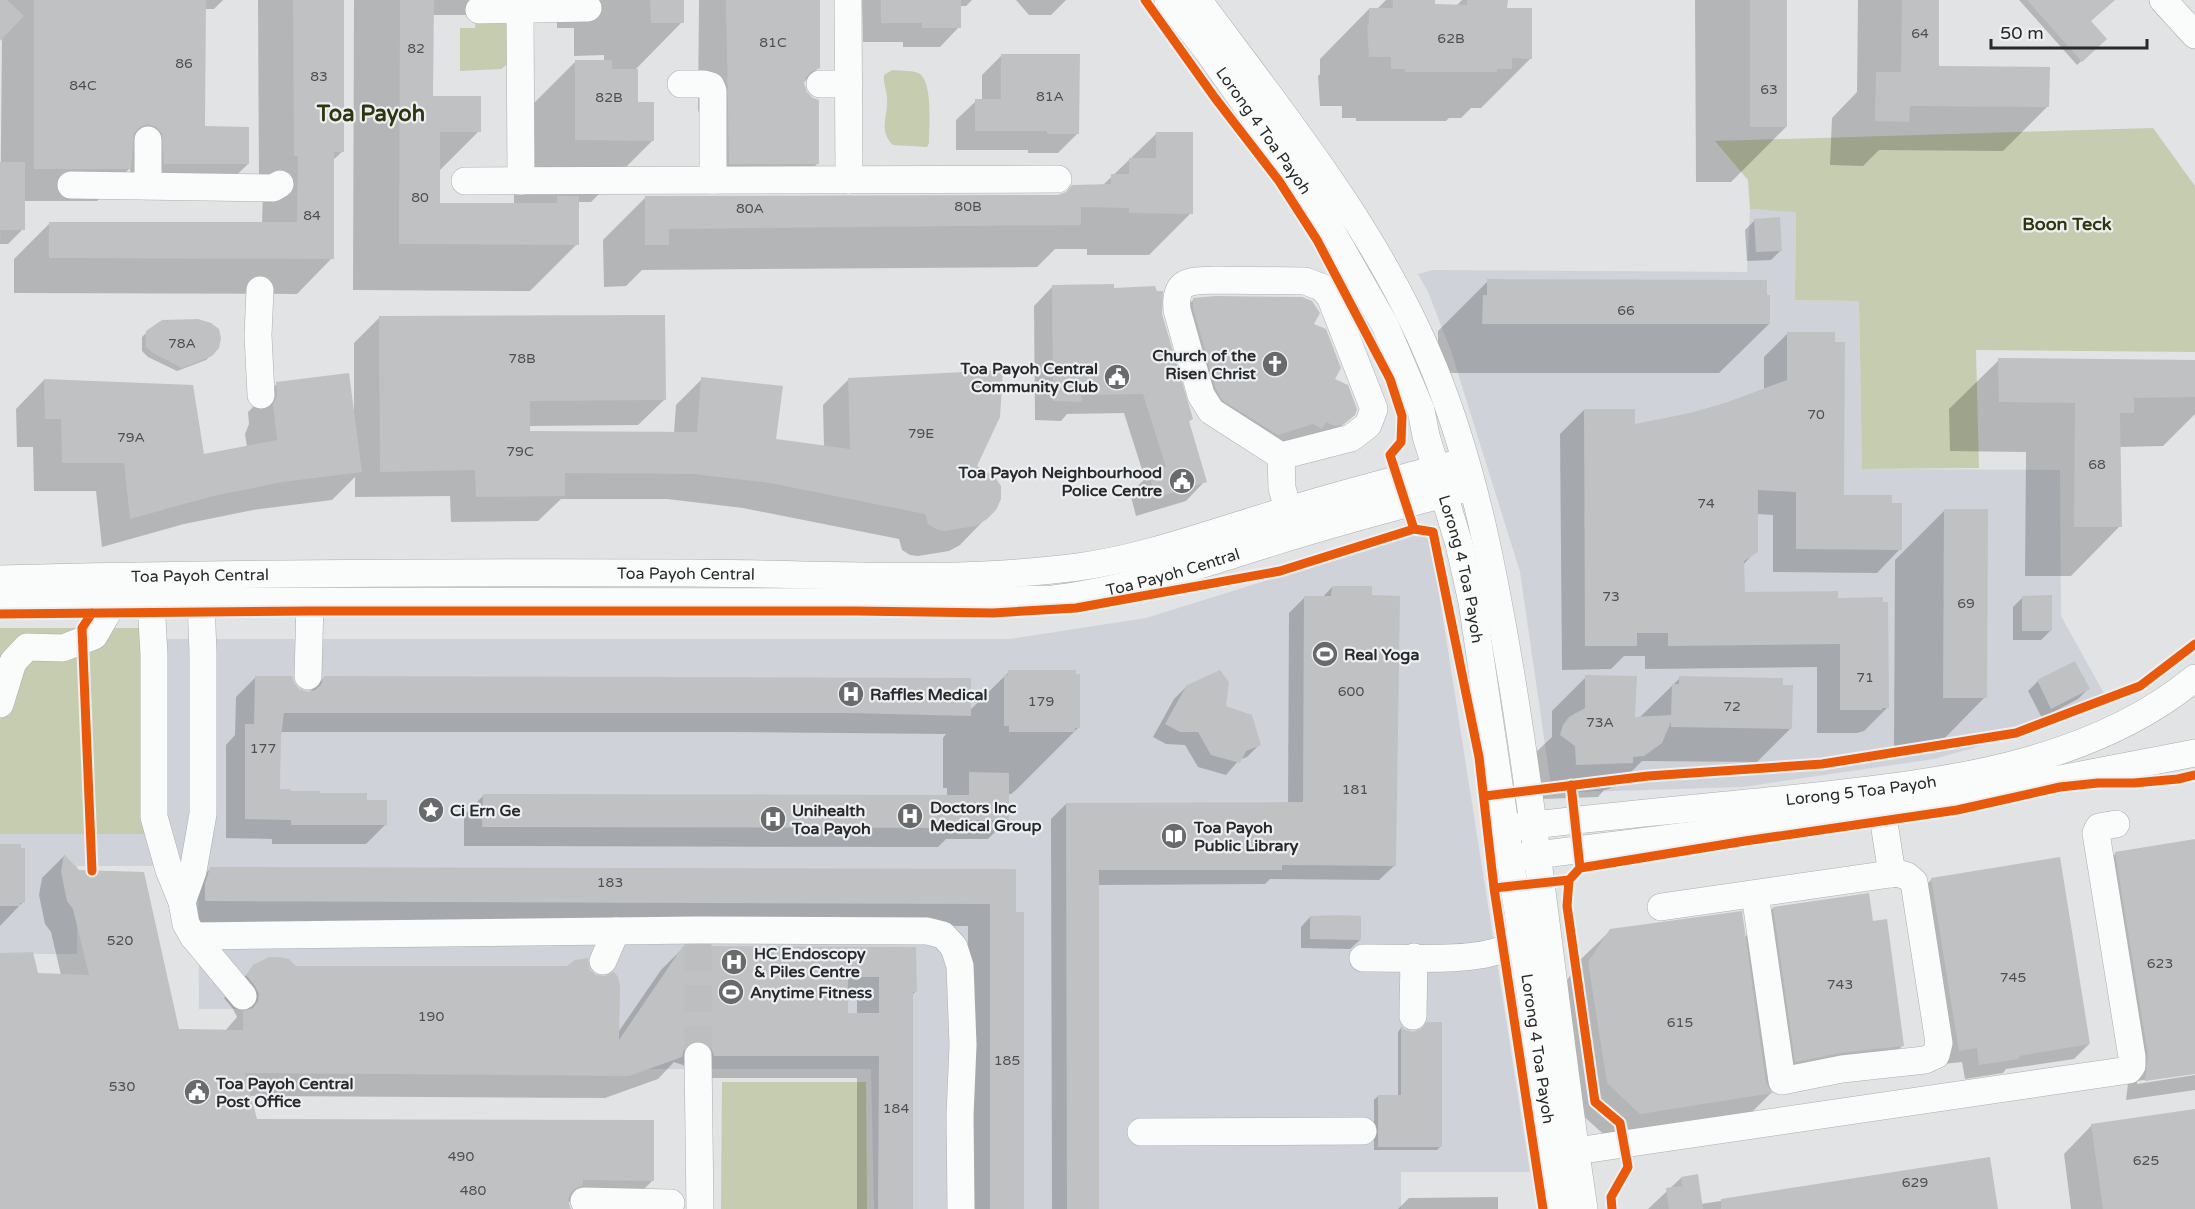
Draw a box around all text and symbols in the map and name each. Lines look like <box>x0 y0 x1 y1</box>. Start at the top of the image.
scale bar <box>1991 12 2147 50</box>
text: 50 m <box>2000 22 2044 44</box>
house number: 64 <box>1911 25 1929 42</box>
house number: 62B <box>1437 30 1465 47</box>
house number: 81C <box>759 34 787 51</box>
house number: 82 <box>407 40 425 57</box>
house number: 86 <box>175 55 193 72</box>
street label: Lorong 4 Toa Payoh <box>1211 63 1315 198</box>
house number: 83 <box>310 68 328 85</box>
house number: 84C <box>69 77 97 94</box>
house number: 63 <box>1760 81 1778 98</box>
house number: 81A <box>1036 88 1064 105</box>
house number: 82B <box>595 89 623 106</box>
district label: Toa Payoh <box>316 101 425 127</box>
house number: 80 <box>411 189 429 206</box>
house number: 80B <box>954 198 982 215</box>
house number: 80A <box>736 200 764 217</box>
house number: 84 <box>303 207 321 224</box>
district label: Boon Teck <box>2022 213 2112 235</box>
house number: 66 <box>1617 302 1635 319</box>
house number: 78A <box>168 335 196 352</box>
place label: Church of the Risen Christ <box>1152 346 1257 384</box>
church icon: Church of the Risen Christ <box>1260 349 1290 379</box>
house number: 78B <box>508 350 536 367</box>
place label: Toa Payoh Central Community Club <box>959 359 1098 397</box>
public building icon: Toa Payoh Central Community Club <box>1102 362 1132 392</box>
house number: 70 <box>1807 406 1825 423</box>
house number: 79E <box>908 425 934 442</box>
house number: 79A <box>117 429 145 446</box>
house number: 79C <box>506 443 534 460</box>
house number: 68 <box>2088 456 2106 473</box>
place label: Toa Payoh Neighbourhood Police Centre <box>958 463 1162 501</box>
public building icon: Toa Payoh Neighbourhood Police Centre <box>1167 466 1197 496</box>
street label: Lorong 4 Toa Payoh <box>1434 493 1487 645</box>
house number: 74 <box>1697 495 1715 512</box>
street label: Toa Payoh Central <box>1104 544 1242 601</box>
street label: Toa Payoh Central <box>617 564 755 585</box>
street label: Toa Payoh Central <box>131 565 269 587</box>
house number: 73 <box>1602 588 1620 605</box>
house number: 69 <box>1957 595 1975 612</box>
sports icon: Real Yoga <box>1310 639 1340 669</box>
place label: Real Yoga <box>1344 645 1419 665</box>
house number: 71 <box>1856 669 1874 686</box>
hospital icon: Raffles Medical <box>836 679 866 709</box>
house number: 600 <box>1338 683 1364 700</box>
place label: Raffles Medical <box>870 685 987 705</box>
house number: 179 <box>1028 693 1054 710</box>
house number: 72 <box>1723 698 1741 715</box>
house number: 73A <box>1586 714 1614 731</box>
house number: 177 <box>250 740 276 757</box>
street label: Lorong 5 Toa Payoh <box>1785 772 1938 810</box>
house number: 181 <box>1342 781 1368 798</box>
place icon: Ci Ern Ge <box>416 795 446 825</box>
place label: Doctors Inc Medical Group <box>930 798 1042 836</box>
place label: Ci Ern Ge <box>450 801 521 821</box>
place label: Unihealth Toa Payoh <box>791 801 871 839</box>
hospital icon: Doctors Inc Medical Group <box>895 801 925 831</box>
hospital icon: Unihealth Toa Payoh <box>758 804 788 834</box>
place label: Toa Payoh Public Library <box>1193 818 1299 856</box>
library icon: Toa Payoh Public Library <box>1159 821 1189 851</box>
house number: 183 <box>597 874 623 891</box>
house number: 520 <box>107 932 133 949</box>
place label: HC Endoscopy & Piles Centre <box>754 944 866 982</box>
hospital icon: HC Endoscopy & Piles Centre <box>719 947 749 977</box>
house number: 623 <box>2147 955 2173 972</box>
house number: 745 <box>2000 969 2026 986</box>
street label: Lorong 4 Toa Payoh <box>1516 972 1558 1125</box>
house number: 743 <box>1827 976 1853 993</box>
sports icon: Anytime Fitness <box>716 977 746 1007</box>
place label: Anytime Fitness <box>750 983 872 1003</box>
house number: 190 <box>418 1008 444 1025</box>
house number: 615 <box>1667 1014 1693 1031</box>
house number: 185 <box>994 1052 1020 1069</box>
place label: Toa Payoh Central Post Office <box>215 1074 354 1112</box>
public building icon: Toa Payoh Central Post Office <box>182 1077 212 1107</box>
house number: 530 <box>109 1078 135 1095</box>
house number: 184 <box>883 1100 909 1117</box>
house number: 490 <box>448 1148 474 1165</box>
house number: 625 <box>2133 1152 2159 1169</box>
house number: 629 <box>1902 1174 1928 1191</box>
house number: 480 <box>460 1182 486 1199</box>

